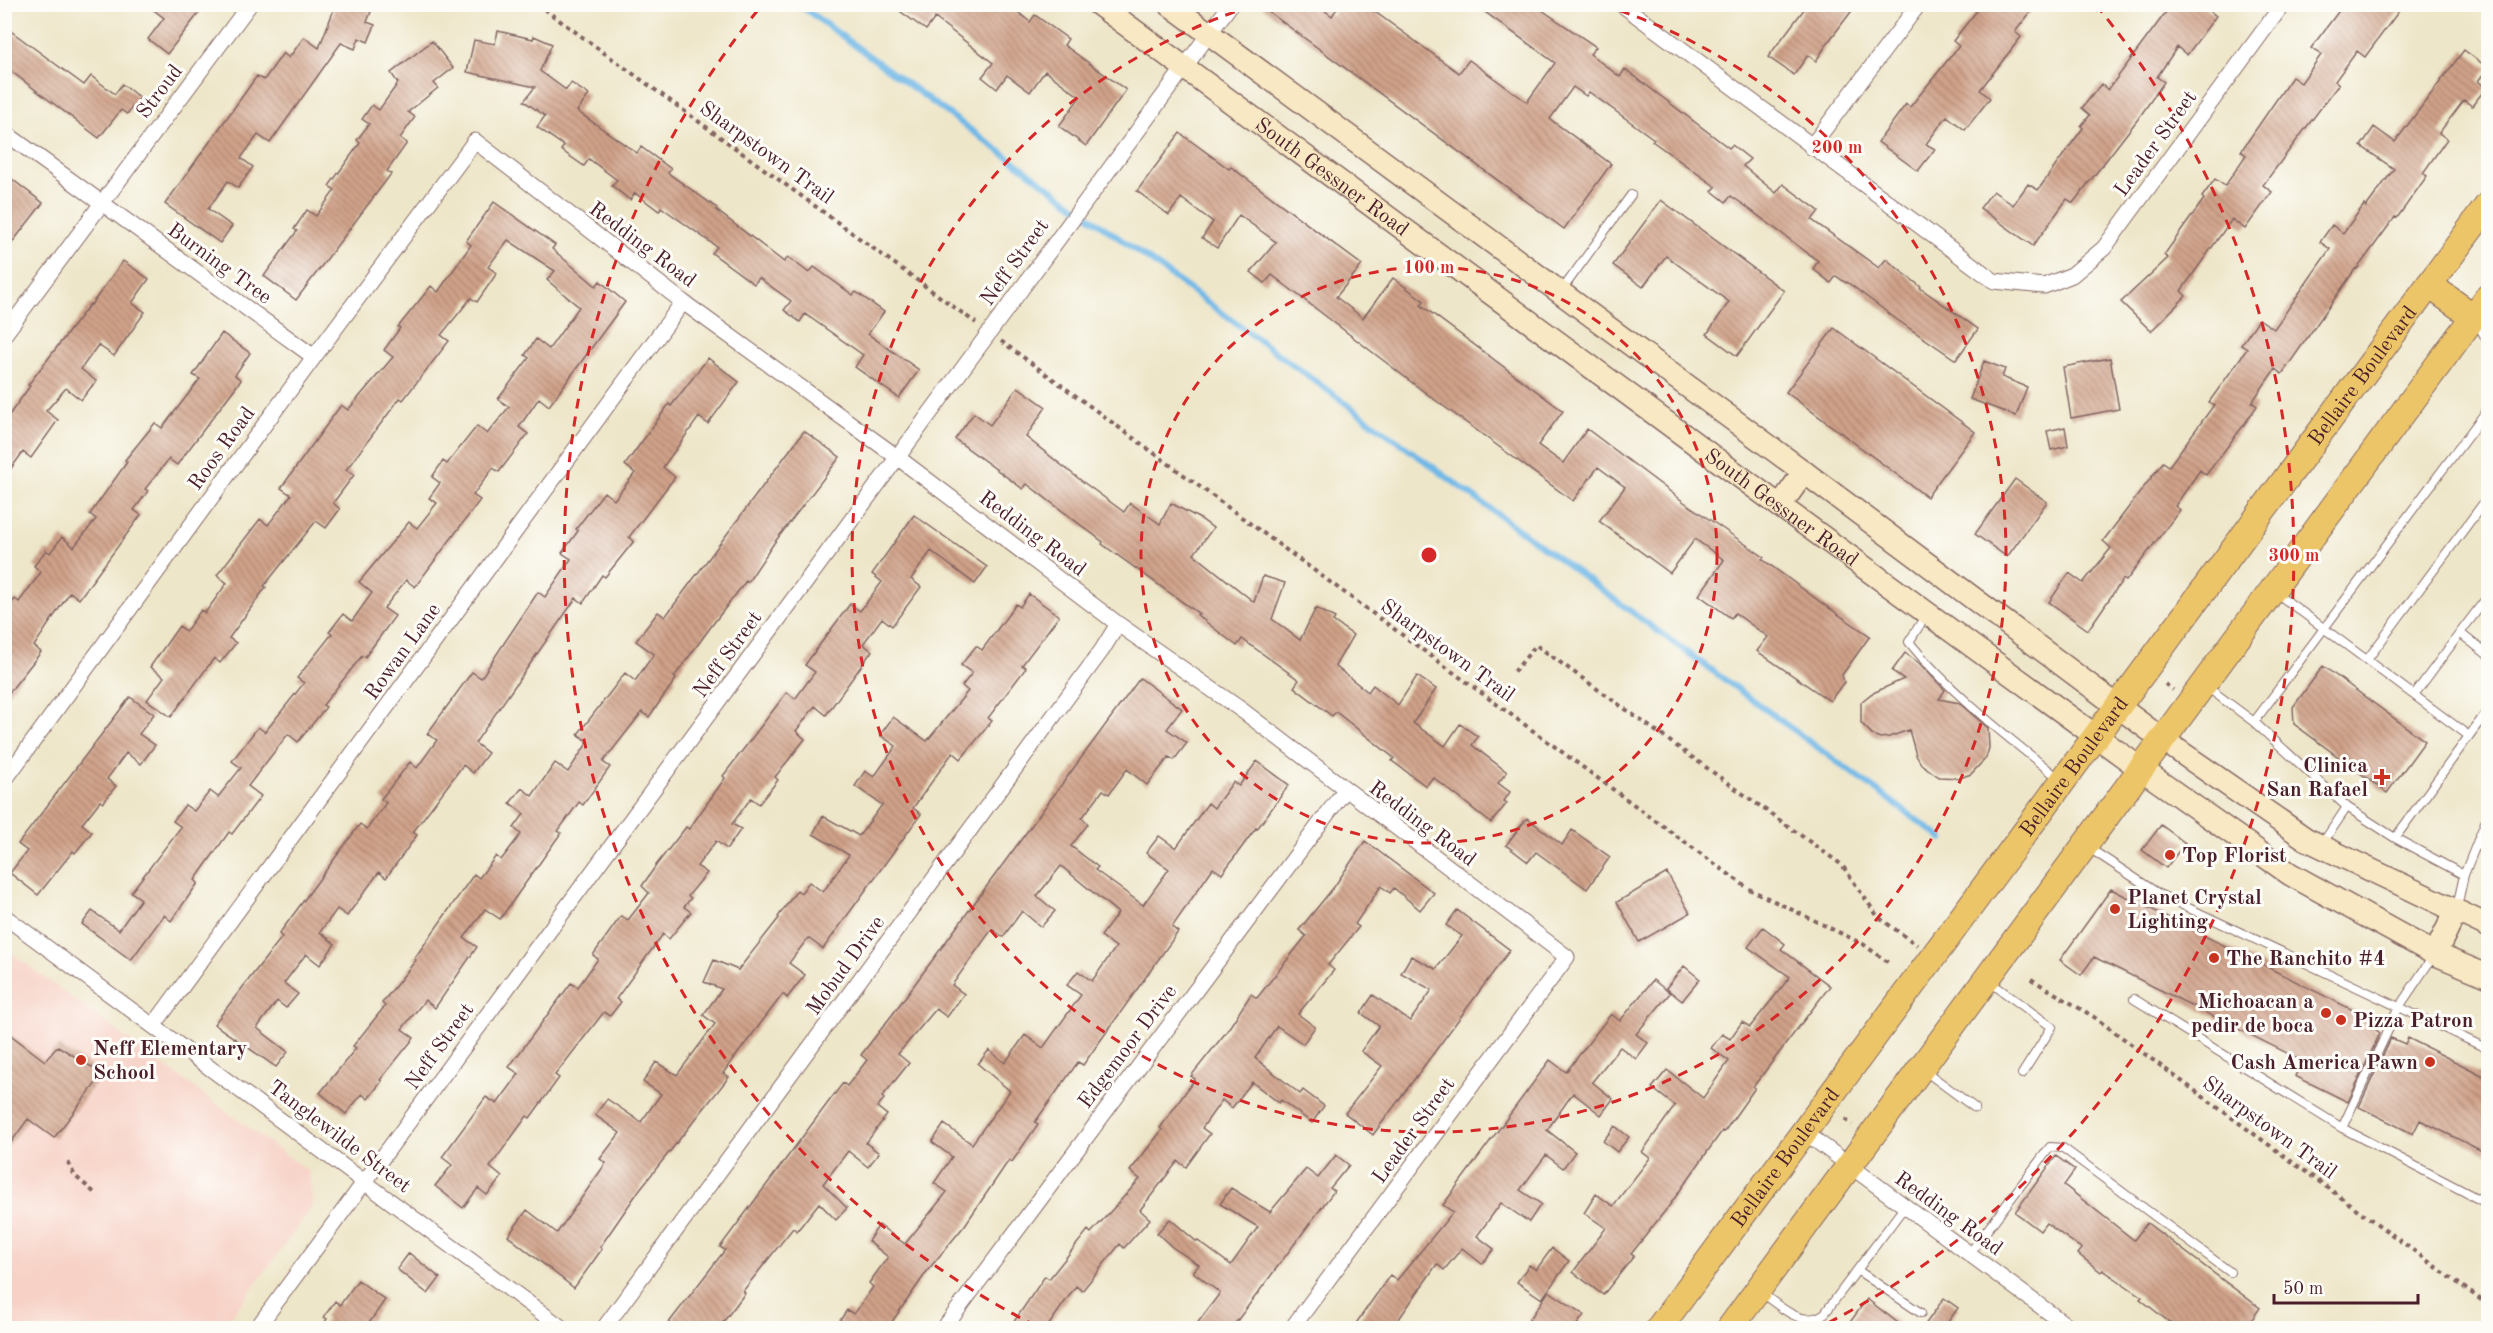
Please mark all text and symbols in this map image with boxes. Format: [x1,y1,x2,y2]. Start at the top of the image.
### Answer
street label: Stroud [133,61,187,123]
street label: Leader Street [2111,87,2201,201]
street label: Sharpstown Trail [695,98,837,209]
street label: South Gessner Road [1251,114,1412,241]
text: 200 m [1812,139,1862,157]
street label: Redding Road [585,198,699,292]
street label: Neff Street [977,216,1053,310]
street label: Burning Tree [163,220,275,309]
text: 100 m [1404,259,1454,277]
street label: Bellaire Boulevard [2305,303,2422,450]
street label: Roos Road [185,403,259,495]
street label: South Gessner Road [1700,445,1862,571]
street label: Redding Road [975,487,1089,581]
centre of rings [1419,545,1439,565]
text: 300 m [2269,547,2319,565]
street label: Sharpstown Trail [1376,596,1518,707]
street label: Rowan Lane [361,600,445,704]
street label: Neff Street [690,608,766,702]
street label: Bellaire Boulevard [2017,694,2133,841]
place label: Clinica San Rafael [2266,756,2368,801]
marker: Clinica San Rafael [2373,768,2391,786]
street label: Redding Road [1365,777,1479,871]
place label: Top Florist [2182,846,2287,867]
marker: Top Florist [2163,848,2177,862]
place label: Planet Crystal Lighting [2127,888,2262,933]
marker: Planet Crystal Lighting [2108,902,2122,916]
street label: Mobud Drive [803,912,889,1019]
place label: The Ranchito #4 [2226,949,2385,970]
marker: The Ranchito #4 [2207,951,2221,965]
street label: Edgemoor Drive [1075,981,1181,1113]
place label: Michoacan a pedir de boca [2191,992,2314,1037]
street label: Neff Street [402,1000,478,1094]
marker: Michoacan a pedir de boca [2319,1006,2333,1020]
place label: Pizza Patron [2353,1011,2473,1032]
marker: Pizza Patron [2334,1013,2348,1027]
place label: Neff Elementary School [93,1039,247,1084]
marker: Neff Elementary School [74,1053,88,1067]
place label: Cash America Pawn [2231,1053,2418,1074]
marker: Cash America Pawn [2423,1055,2437,1069]
street label: Sharpstown Trail [2198,1073,2340,1184]
street label: Leader Street [1369,1074,1459,1188]
street label: Tanglewilde Street [264,1077,414,1197]
street label: Bellaire Boulevard [1728,1085,1844,1232]
street label: Redding Road [1890,1168,2006,1260]
scale bar [2274,1267,2418,1305]
text: 50 m [2283,1280,2323,1298]

